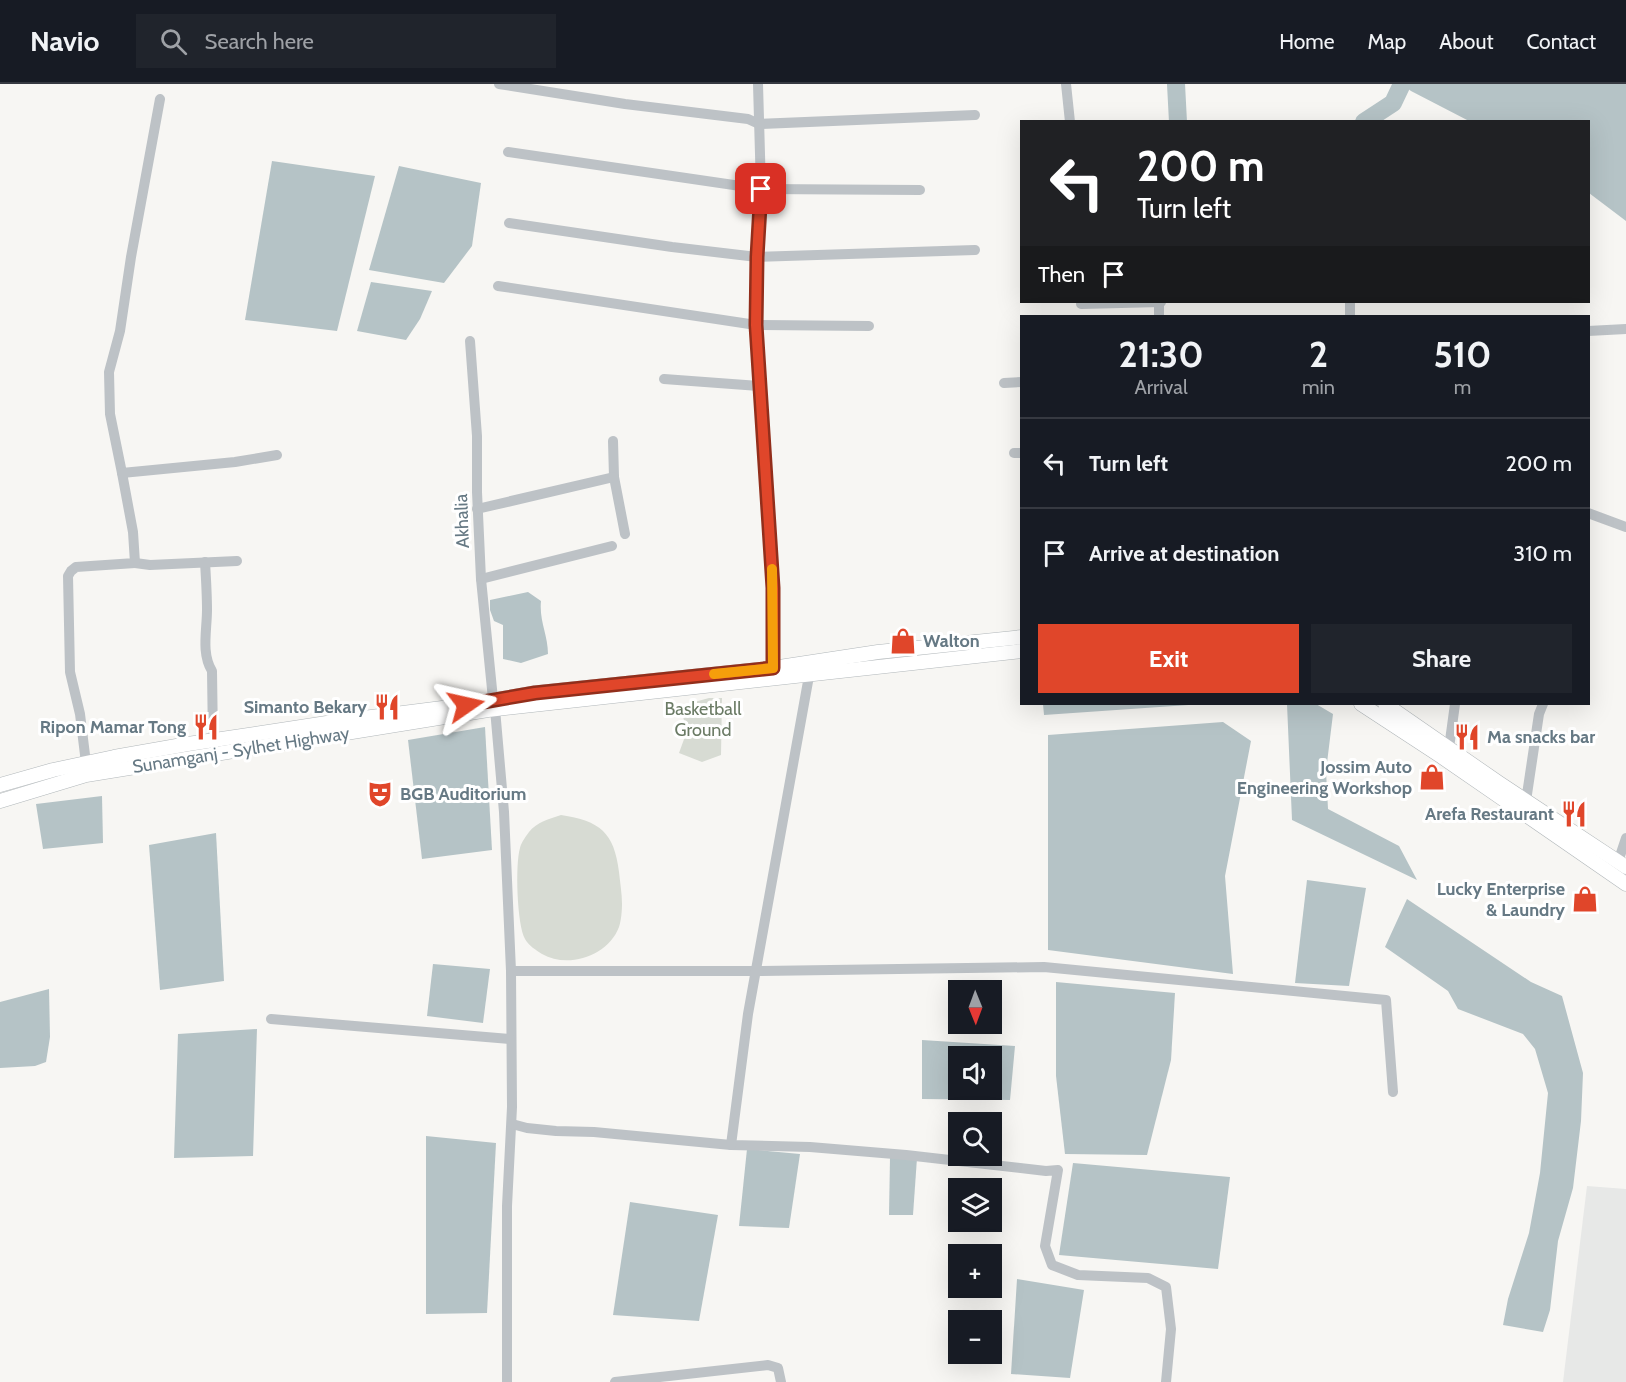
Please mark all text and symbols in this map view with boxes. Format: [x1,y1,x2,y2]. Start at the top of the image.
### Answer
search box [136,14,556,68]
text: Navio [30,24,100,58]
icon: search [157,25,190,58]
text: Search here [205,28,314,55]
text: Home [1279,29,1335,54]
text: Map [1368,29,1406,54]
text: About [1439,29,1493,54]
text: Contact [1526,29,1596,54]
text: 200 m [1137,140,1264,192]
icon: left [1038,144,1116,222]
pin [735,163,786,214]
icon: arrive [744,172,777,205]
text: Turn left [1137,192,1231,225]
icon: arrive [1097,258,1130,291]
text: Then [1038,261,1085,288]
text: 21:30 [1118,332,1204,376]
text: 2 [1309,332,1328,376]
text: 510 [1433,332,1492,376]
text: Arrival [1134,375,1188,399]
text: min [1302,375,1335,399]
text: m [1454,375,1471,399]
icon: left [1038,447,1071,480]
text: Turn left [1089,450,1168,477]
text: 200 m [1506,450,1572,477]
street label: Akhalia [450,493,474,549]
icon: arrive [1038,537,1071,570]
text: Arrive at destination [1089,540,1279,567]
text: 310 m [1513,540,1572,567]
button: Exit [1038,624,1299,693]
button: Share [1311,624,1572,693]
shop icon: Walton [888,626,918,656]
place label: Walton [923,630,980,652]
position arrow [434,673,498,737]
restaurant icon: Simanto Bekary [372,692,402,722]
place label: Simanto Bekary [244,696,367,718]
park label: Basketball Ground [665,698,742,741]
restaurant icon: Ripon Mamar Tong [191,712,221,742]
place label: Ripon Mamar Tong [40,716,186,738]
street label: Sunamganj - Sylhet Highway [131,722,351,778]
restaurant icon: Ma snacks bar [1452,722,1482,752]
place label: Ma snacks bar [1487,726,1595,748]
place label: Jossim Auto Engineering Workshop [1237,756,1412,799]
shop icon: Jossim Auto Engineering Workshop [1417,762,1447,792]
theatre icon: BGB Auditorium [365,779,395,809]
place label: BGB Auditorium [400,783,526,805]
restaurant icon: Arefa Restaurant [1559,799,1589,829]
place label: Arefa Restaurant [1425,803,1554,825]
place label: Lucky Enterprise & Laundry [1437,878,1565,921]
shop icon: Lucky Enterprise & Laundry [1570,884,1600,914]
north arrow [948,980,1002,1034]
map controls [948,980,1002,1364]
button: sound [948,1046,1002,1100]
button: search [948,1112,1002,1166]
button: layers [948,1178,1002,1232]
button: + [948,1244,1002,1298]
button: − [948,1310,1002,1364]

